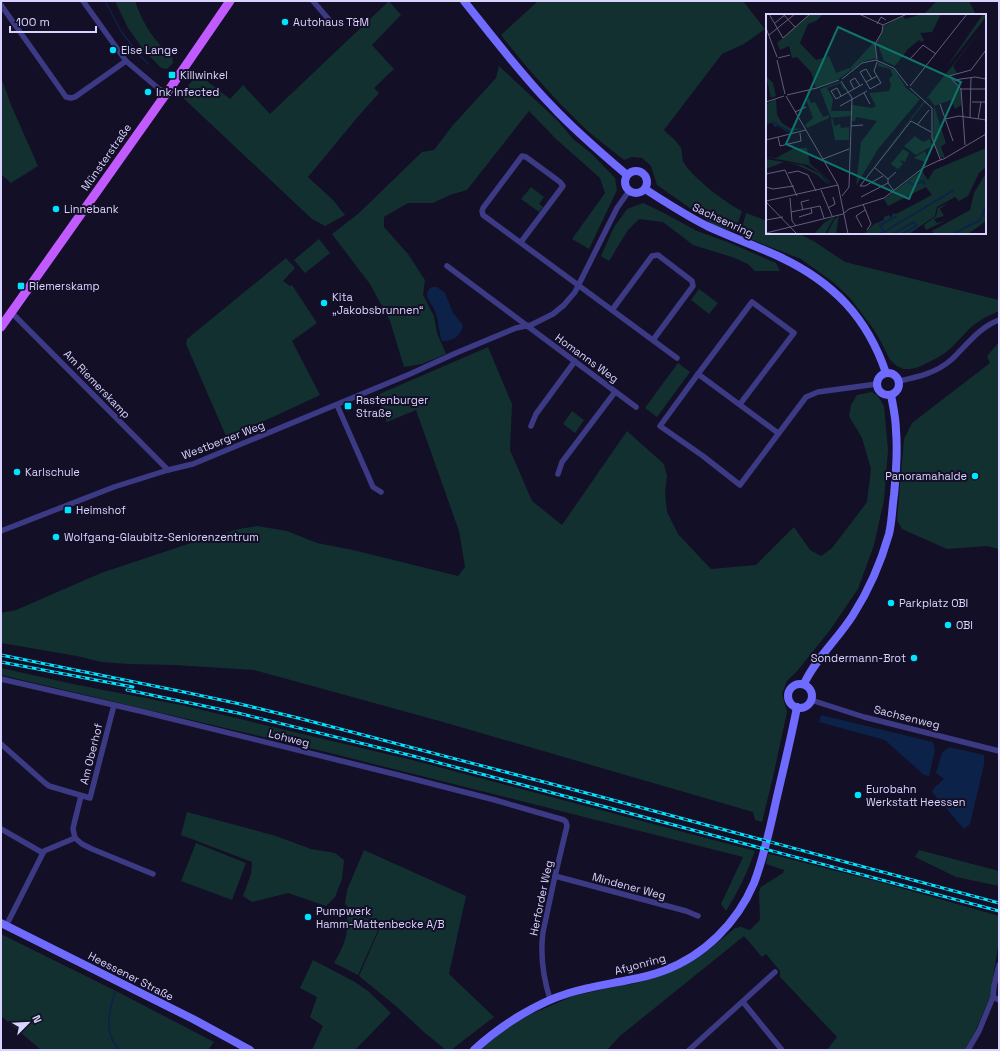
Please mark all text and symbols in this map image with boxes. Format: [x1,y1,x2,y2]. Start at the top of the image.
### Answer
scale bar [10,8,96,34]
text: 100 m [16,14,50,30]
inset map [766,14,986,234]
place label: Autohaus T&M [293,15,369,29]
marker: Autohaus T&M [280,17,290,27]
place label: Else Lange [121,43,178,57]
marker: Else Lange [108,45,118,55]
place label: Killwinkel [180,68,228,82]
marker: Killwinkel [167,70,177,80]
place label: Ink Infected [156,85,219,99]
marker: Ink Infected [143,87,153,97]
street label: Münsterstraße [78,121,134,193]
street label: Sachsenring [690,200,756,240]
place label: Linnebank [64,202,119,216]
marker: Linnebank [51,204,61,214]
place label: Riemerskamp [29,279,100,293]
marker: Riemerskamp [16,281,26,291]
place label: Kita „Jakobsbrunnen“ [332,290,424,317]
marker: Kita „Jakobsbrunnen“ [319,298,329,308]
street label: Homanns Weg [553,330,621,386]
street label: Am Riemerskamp [61,347,133,421]
place label: Rastenburger Straße [356,393,429,420]
marker: Rastenburger Straße [343,401,353,411]
street label: Westberger Weg [180,418,266,462]
place label: Karlschule [25,465,80,479]
marker: Karlschule [12,467,22,477]
place label: Panoramahalde [885,469,967,483]
marker: Panoramahalde [970,471,980,481]
place label: Heimshof [76,503,126,517]
marker: Heimshof [63,505,73,515]
place label: Wolfgang-Glaubitz-Seniorenzentrum [64,530,259,544]
marker: Wolfgang-Glaubitz-Seniorenzentrum [51,532,61,542]
place label: Parkplatz OBI [899,596,968,610]
marker: Parkplatz OBI [886,598,896,608]
place label: OBI [956,618,973,632]
marker: OBI [943,620,953,630]
place label: Sondermann-Brot [811,651,906,665]
marker: Sondermann-Brot [909,653,919,663]
street label: Sachsenweg [873,702,941,732]
street label: Am Oberhof [77,722,105,786]
street label: Lohweg [267,726,311,750]
place label: Eurobahn Werkstatt Heessen [866,782,965,809]
marker: Eurobahn Werkstatt Heessen [853,790,863,800]
street label: Herforder Weg [526,859,556,937]
street label: Mindener Weg [591,869,667,903]
place label: Pumpwerk Hamm-Mattenbecke A/B [316,904,444,931]
marker: Pumpwerk Hamm-Mattenbecke A/B [303,912,313,922]
street label: Heessener Straße [86,948,176,1004]
street label: Afyonring [613,950,667,978]
north arrow [8,1003,48,1043]
text: N [29,1013,45,1025]

